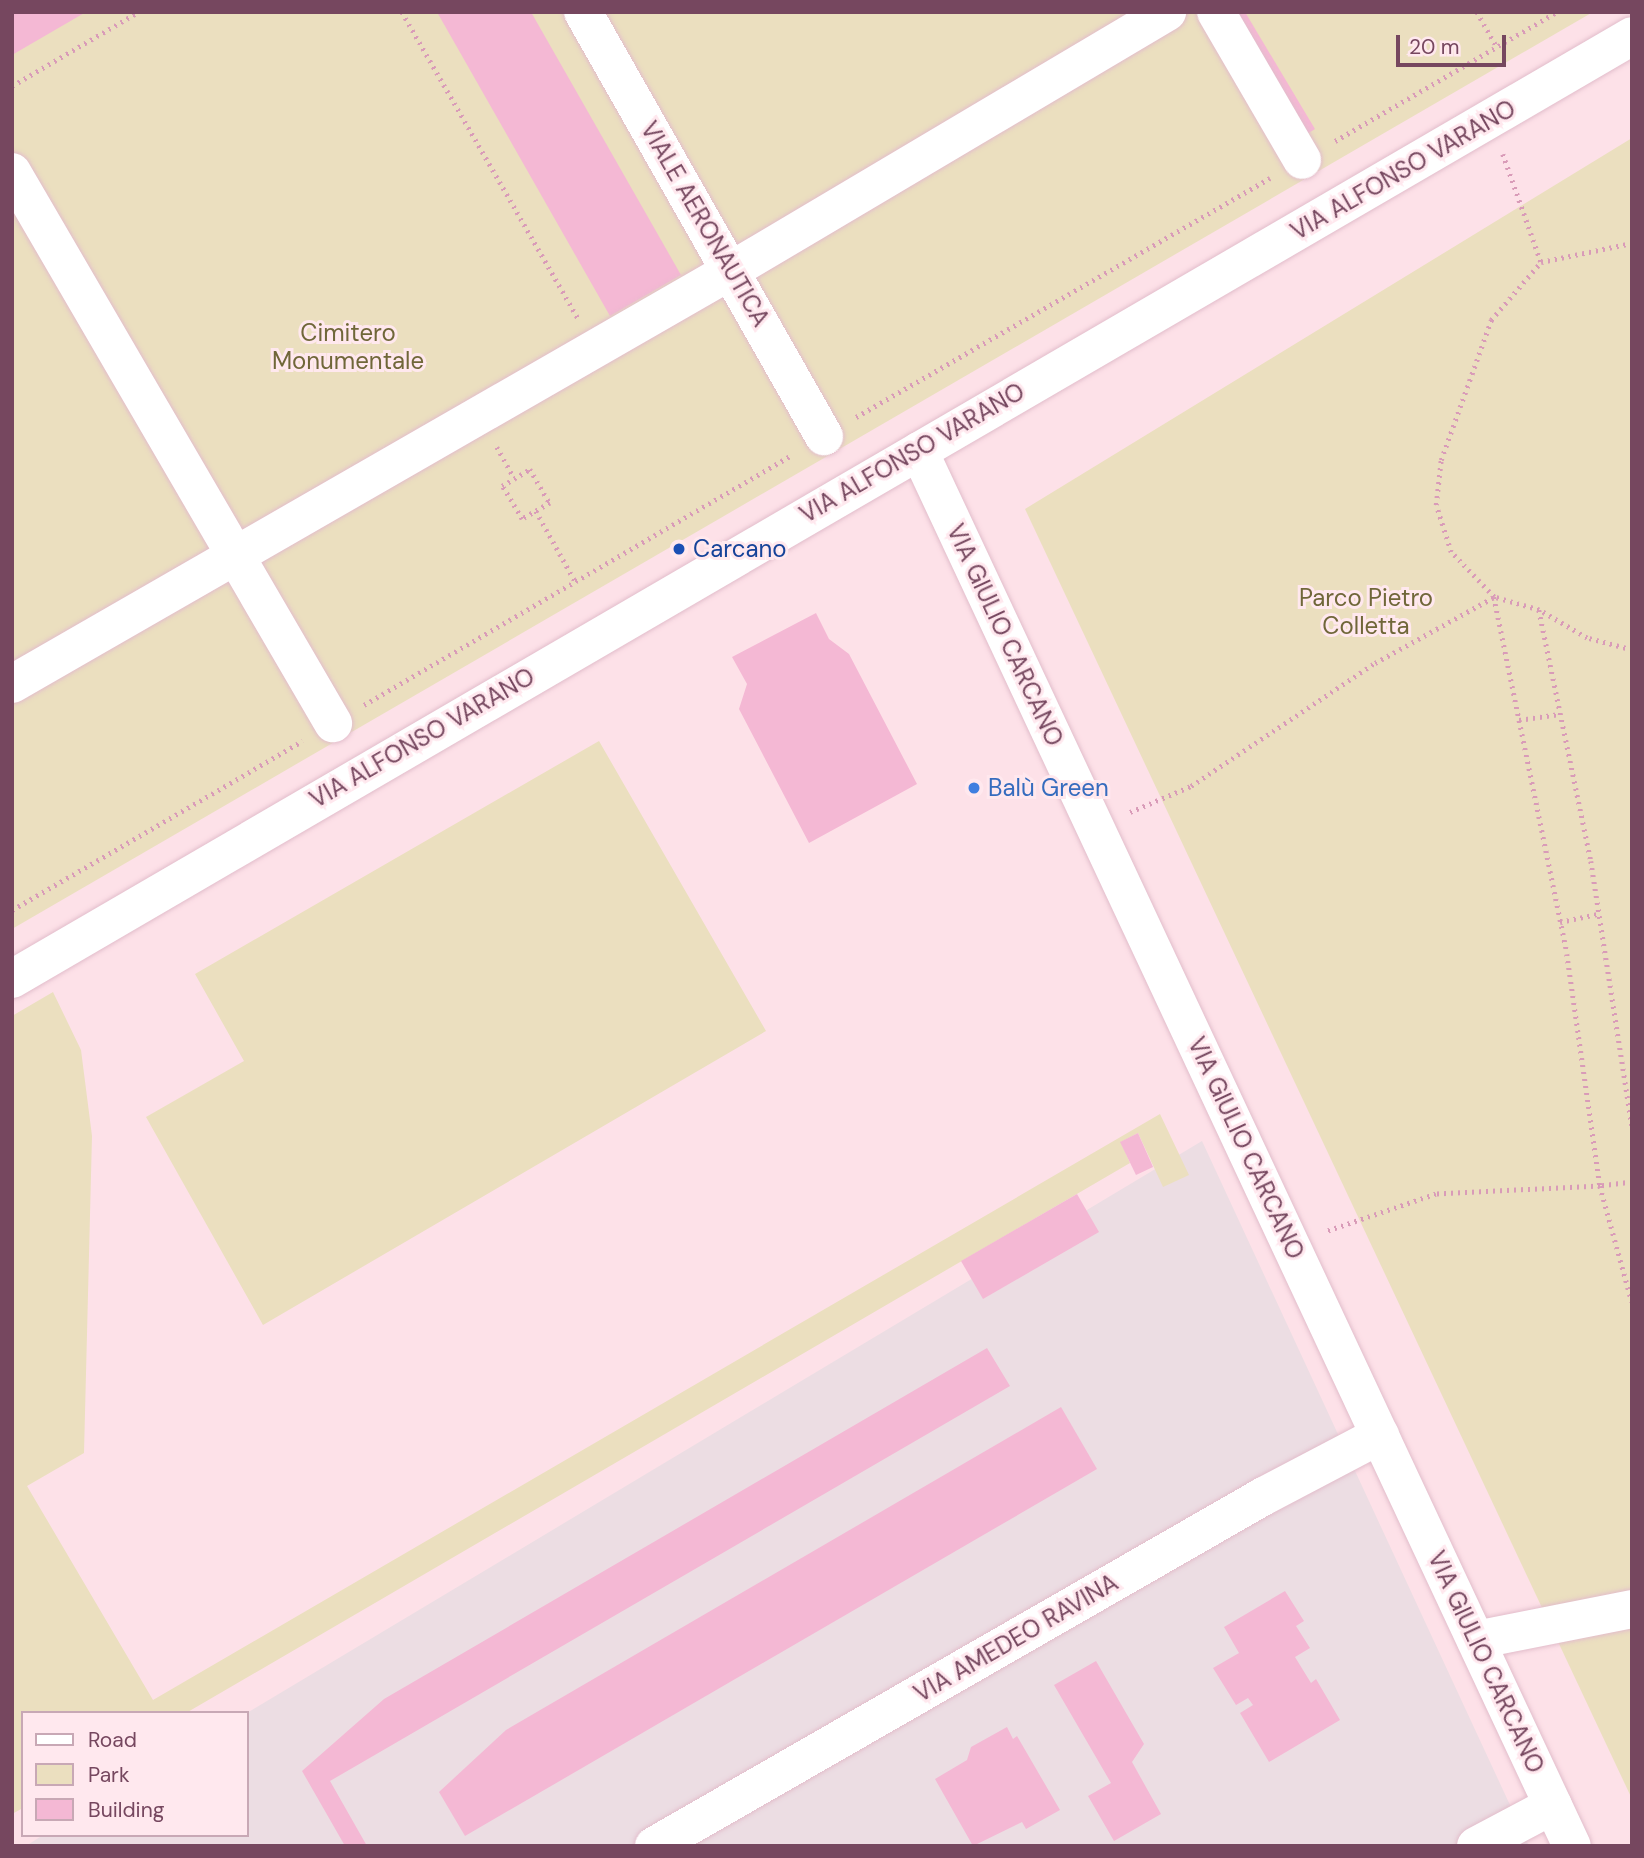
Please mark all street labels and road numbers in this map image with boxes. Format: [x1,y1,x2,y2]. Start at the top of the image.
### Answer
street label: VIA ALFONSO VARANO [1286,94,1520,246]
street label: VIALE AERONAUTICA [635,116,775,332]
street label: VIA ALFONSO VARANO [795,377,1029,529]
street label: VIA GIULIO CARCANO [941,519,1069,751]
street label: VIA ALFONSO VARANO [305,662,539,814]
street label: VIA GIULIO CARCANO [1182,1032,1310,1264]
street label: VIA GIULIO CARCANO [1422,1546,1550,1778]
street label: VIA AMEDEO RAVINA [909,1568,1123,1708]

